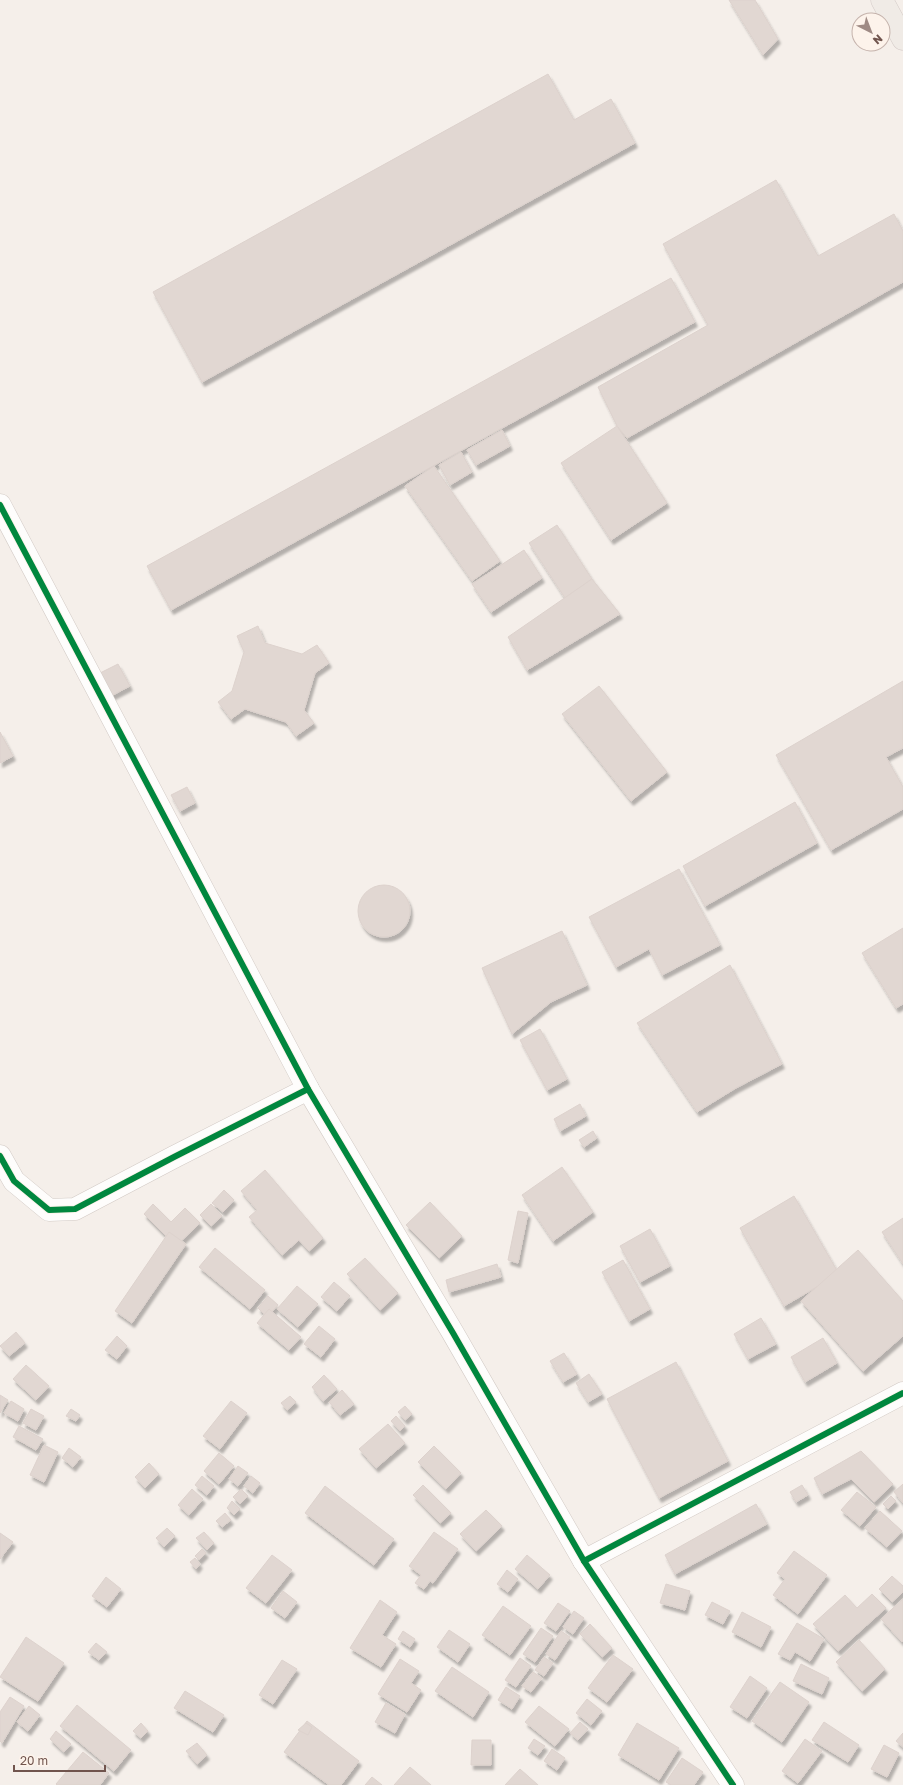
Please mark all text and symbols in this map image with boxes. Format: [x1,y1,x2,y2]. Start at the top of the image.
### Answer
north arrow [851,12,891,52]
text: N [871,32,885,47]
scale bar [14,1747,105,1773]
text: 20 m [20,1753,48,1768]

